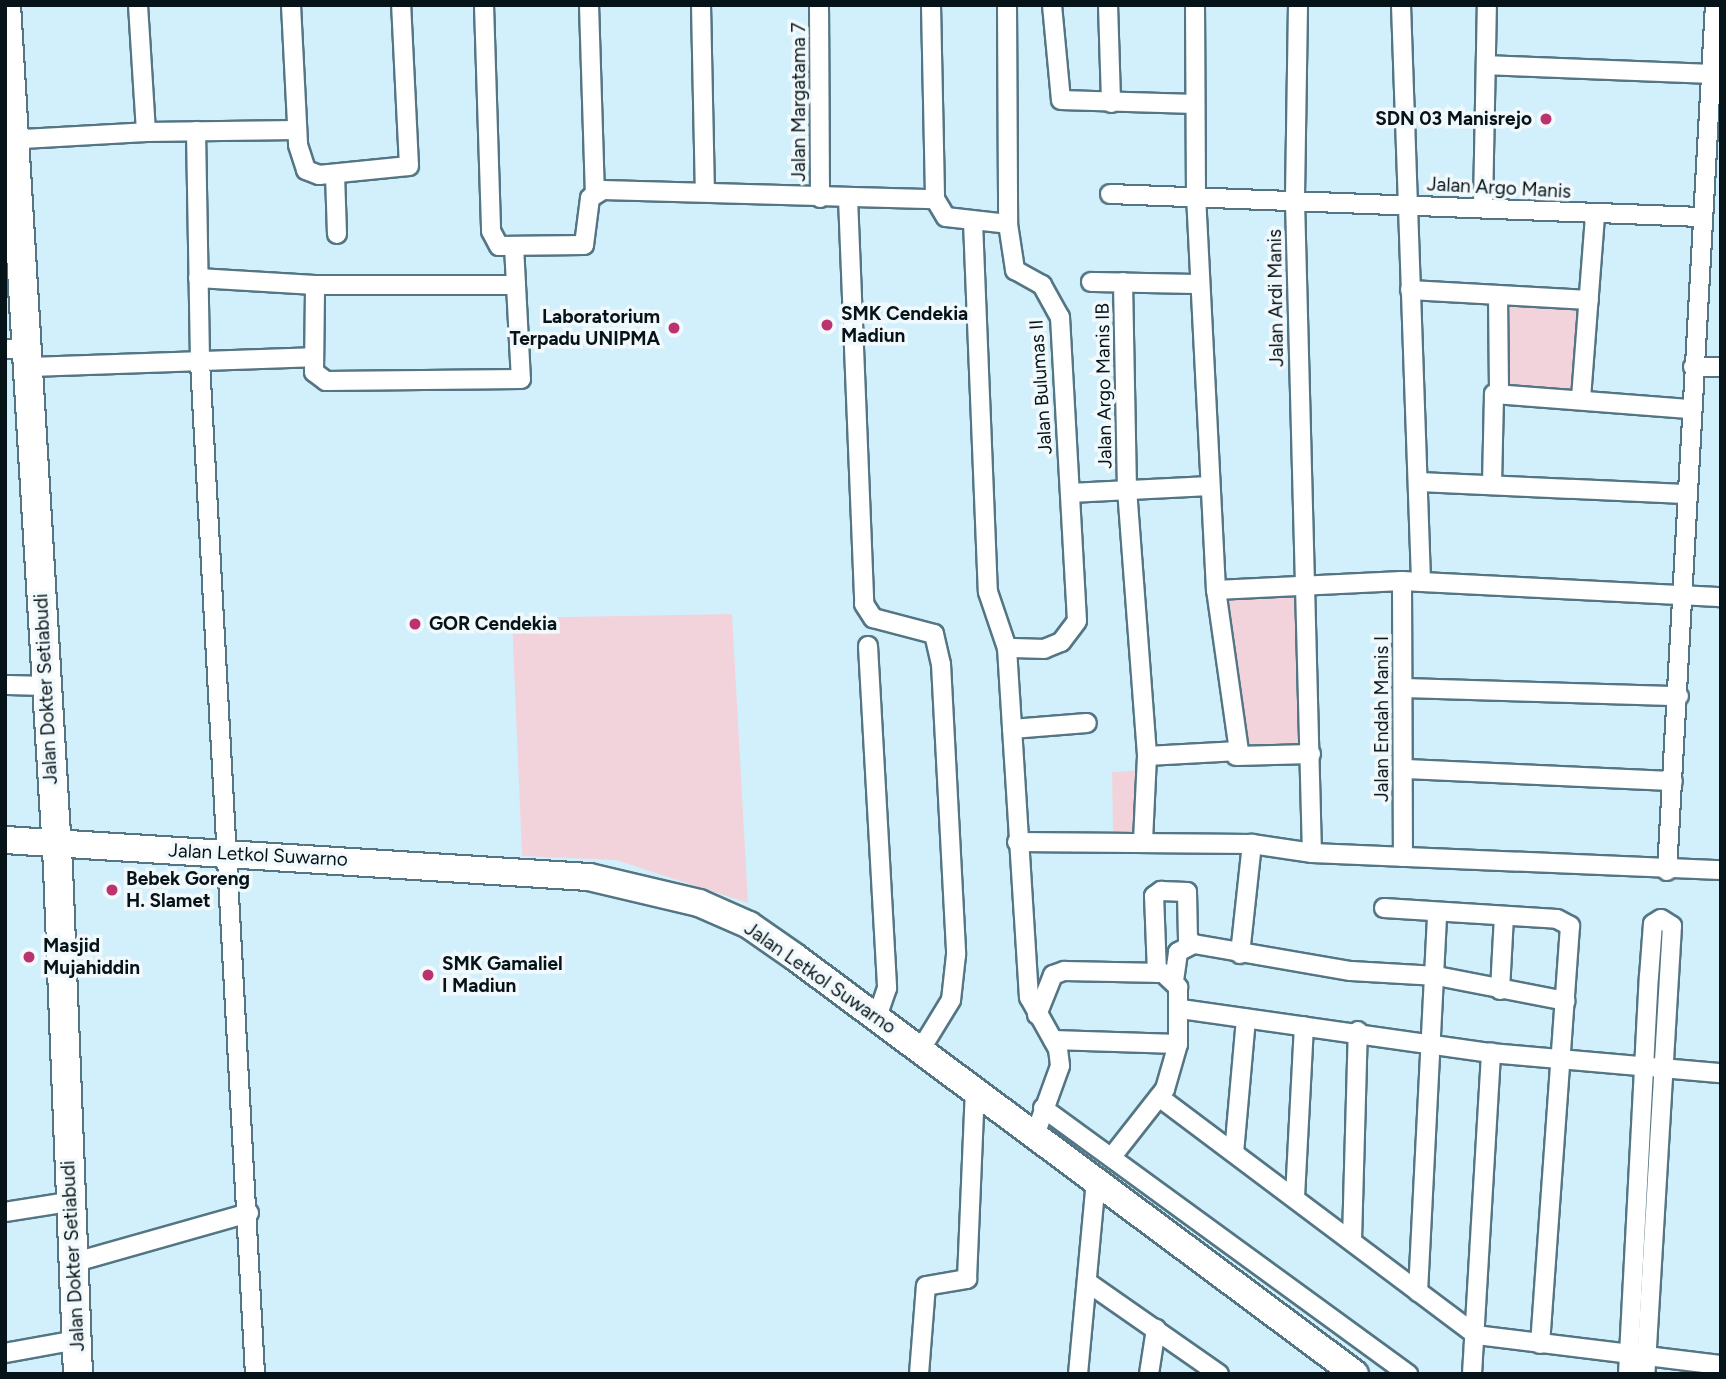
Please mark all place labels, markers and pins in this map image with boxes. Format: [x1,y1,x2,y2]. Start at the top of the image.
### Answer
place label: SDN 03 Manisrejo [1375,108,1532,130]
marker: SDN 03 Manisrejo [1538,111,1554,127]
place label: SMK Cendekia Madiun [841,303,968,347]
place label: Laboratorium Terpadu UNIPMA [509,306,660,350]
marker: SMK Cendekia Madiun [819,317,835,333]
marker: Laboratorium Terpadu UNIPMA [666,320,682,336]
place label: GOR Cendekia [429,613,557,635]
marker: GOR Cendekia [407,616,423,632]
place label: Bebek Goreng H. Slamet [126,868,250,912]
marker: Bebek Goreng H. Slamet [104,882,120,898]
place label: Masjid Mujahiddin [43,935,140,979]
marker: Masjid Mujahiddin [21,949,37,965]
place label: SMK Gamaliel I Madiun [442,953,563,997]
marker: SMK Gamaliel I Madiun [420,967,436,983]

